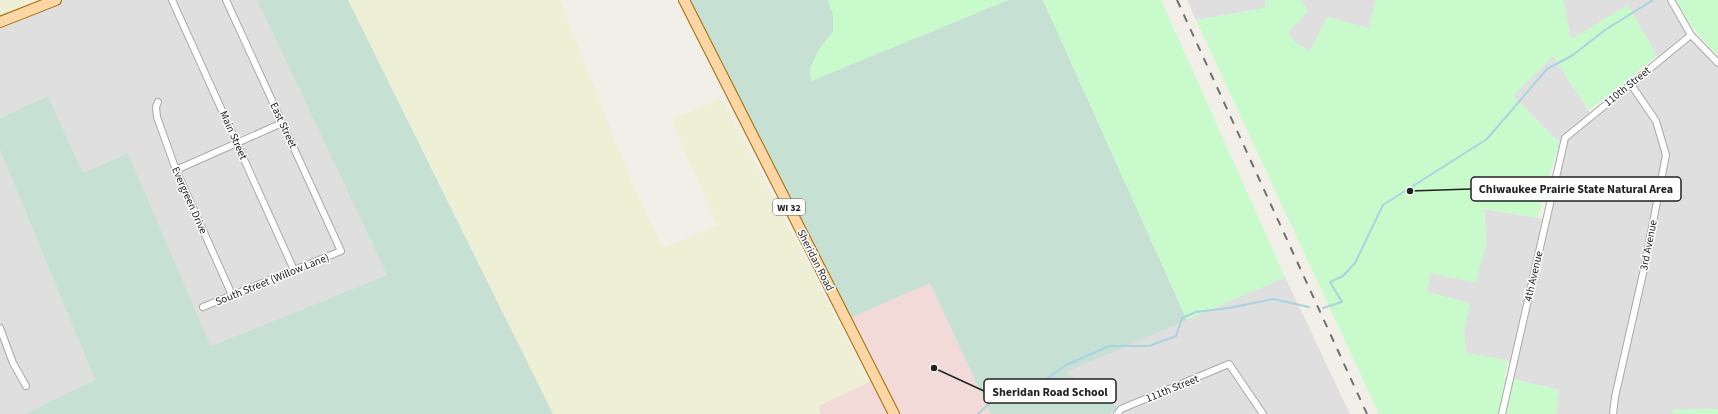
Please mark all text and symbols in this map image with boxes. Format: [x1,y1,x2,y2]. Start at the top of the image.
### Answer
street label: 110th Street [1601,63,1654,110]
street label: East Street [266,100,301,151]
street label: Main Street [216,108,251,162]
street label: Evergreen Drive [168,164,211,237]
callout: Chiwaukee Prairie State Natural Area [1471,177,1681,201]
text: Chiwaukee Prairie State Natural Area [1479,181,1673,198]
road number: WI 32 [773,199,805,215]
street label: 3rd Avenue [1636,218,1661,272]
street label: Sheridan Road [794,227,838,294]
street label: 4th Avenue [1520,249,1547,303]
street label: South Street (Willow Lane) [213,250,331,309]
street label: 111th Street [1143,371,1201,406]
callout: Sheridan Road School [984,379,1116,403]
text: Sheridan Road School [992,384,1108,401]

